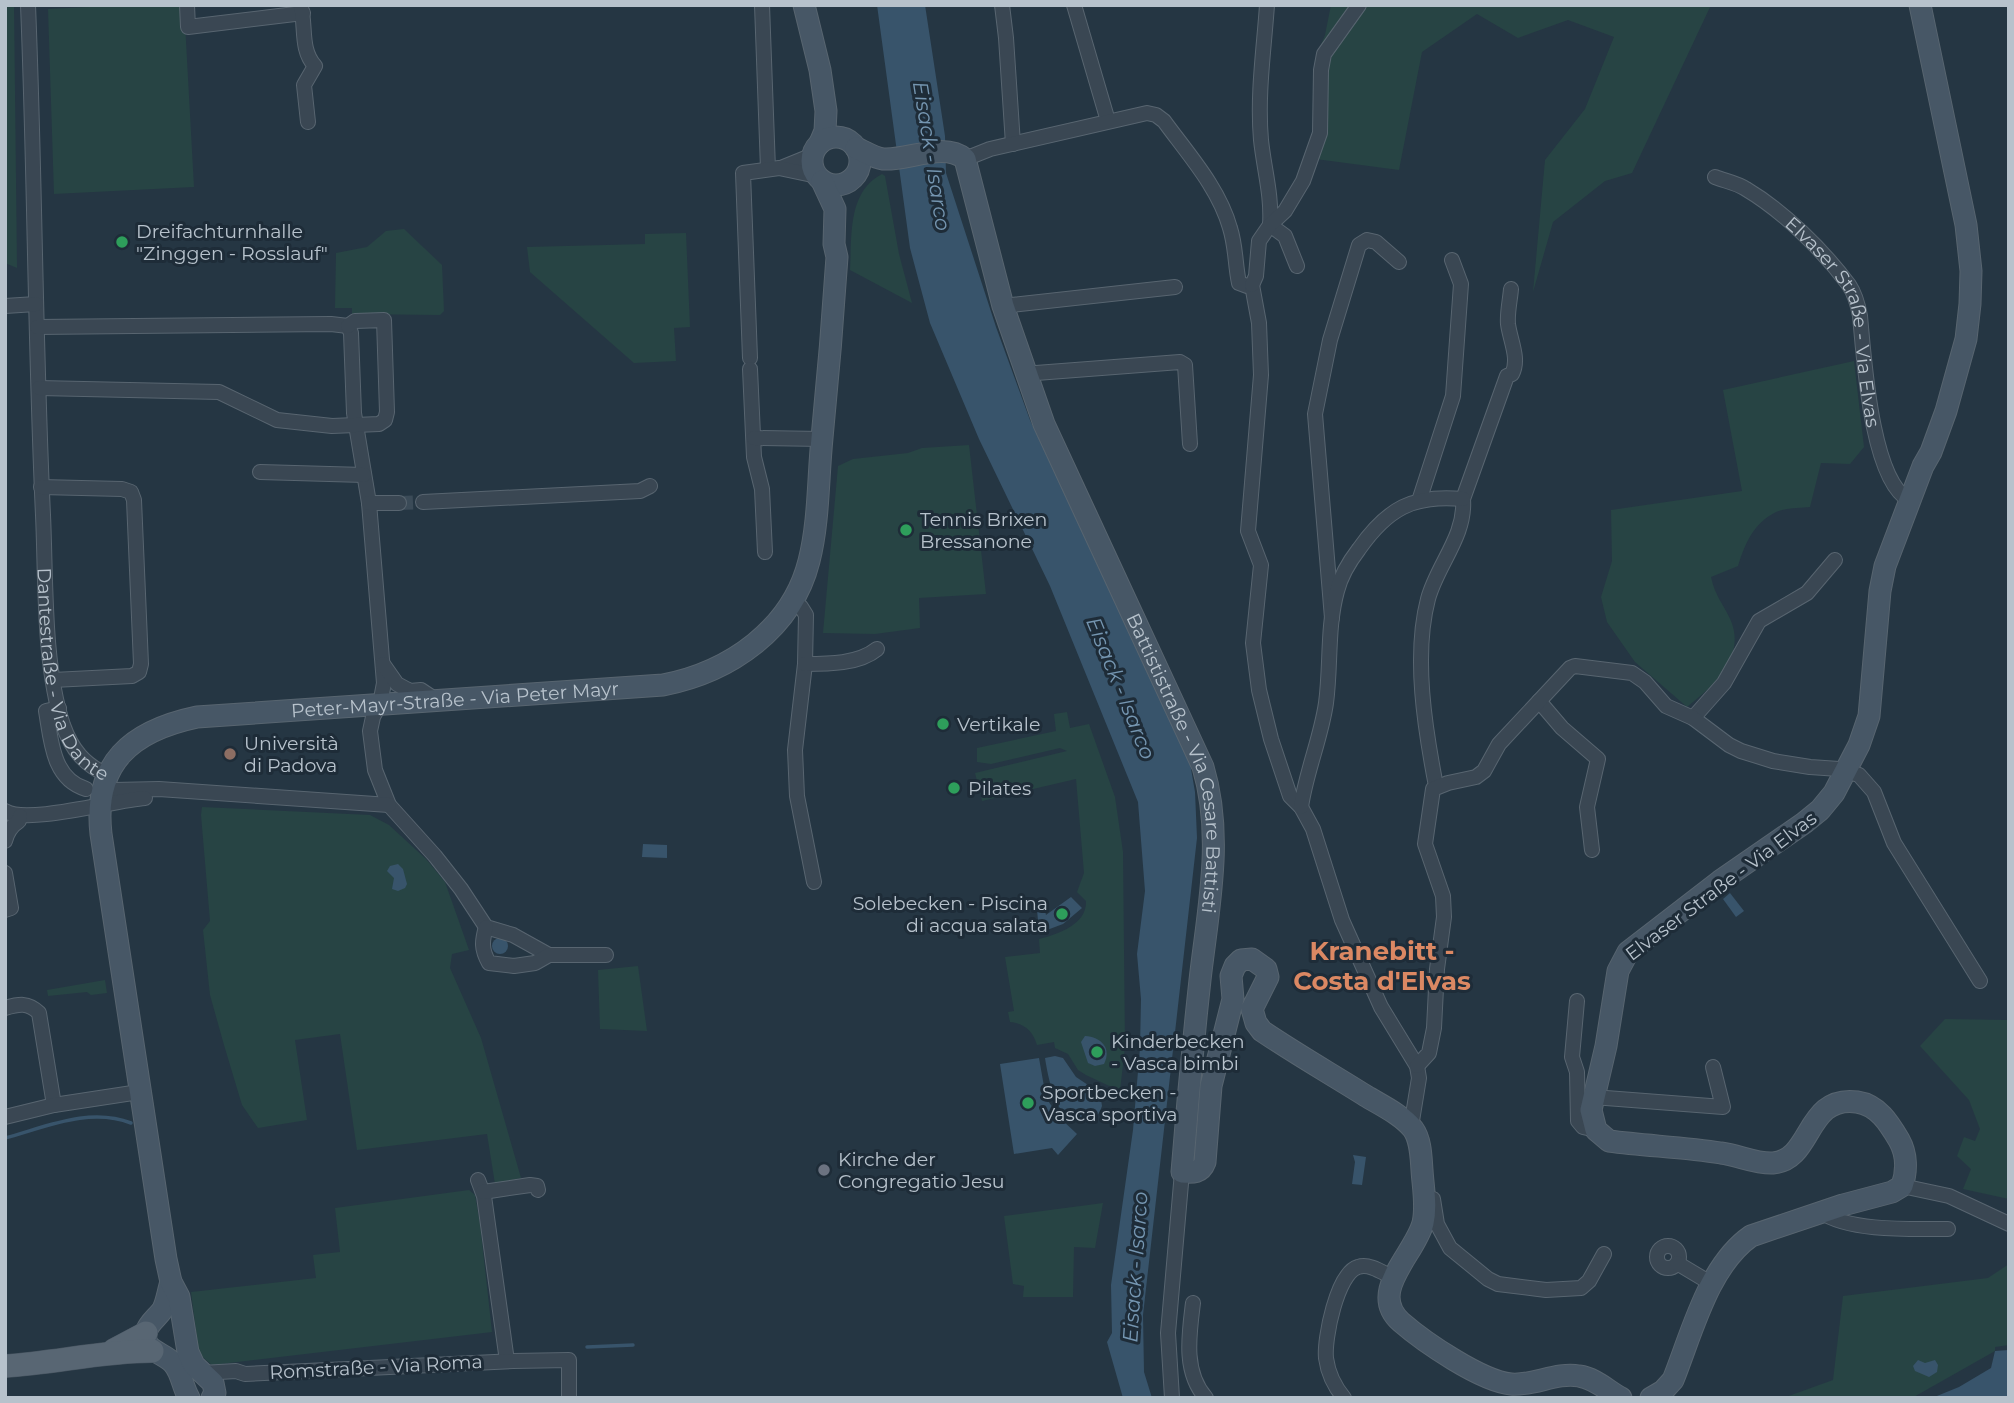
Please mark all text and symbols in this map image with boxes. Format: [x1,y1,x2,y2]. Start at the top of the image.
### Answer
water label: Eisack - Isarco [908,79,956,233]
street label: Elvaser Straße - Via Elvas [1781,212,1885,429]
place label: Dreifachturnhalle "Zinggen - Rosslauf" [136,220,328,265]
marker: Dreifachturnhalle "Zinggen - Rosslauf" [114,234,130,250]
place label: Tennis Brixen Bressanone [920,508,1047,553]
marker: Tennis Brixen Bressanone [898,522,914,538]
street label: Dantestraße - Via Dante [33,567,113,785]
street label: Battististraße - Via Cesare Battisti [1122,610,1225,915]
water label: Eisack - Isarco [1081,613,1161,763]
street label: Peter-Mayr-Straße - Via Peter Mayr [290,677,620,722]
place label: Vertikale [957,713,1040,736]
marker: Vertikale [935,716,951,732]
place label: Università di Padova [244,732,339,777]
marker: Università di Padova [222,746,238,762]
place label: Pilates [968,777,1031,800]
marker: Pilates [946,780,962,796]
street label: Elvaser Straße - Via Elvas [1621,807,1821,965]
place label: Solebecken - Piscina di acqua salata [853,892,1048,937]
marker: Solebecken - Piscina di acqua salata [1054,906,1070,922]
district label: Kranebitt - Costa d'Elvas [1293,935,1471,997]
place label: Kinderbecken - Vasca bimbi [1111,1030,1244,1075]
marker: Kinderbecken - Vasca bimbi [1089,1044,1105,1060]
place label: Sportbecken - Vasca sportiva [1042,1081,1178,1126]
marker: Sportbecken - Vasca sportiva [1020,1095,1036,1111]
place label: Kirche der Congregatio Jesu [838,1148,1005,1193]
marker: Kirche der Congregatio Jesu [816,1162,832,1178]
water label: Eisack - Isarco [1117,1191,1153,1343]
street label: Romstraße - Via Roma [269,1350,483,1384]

